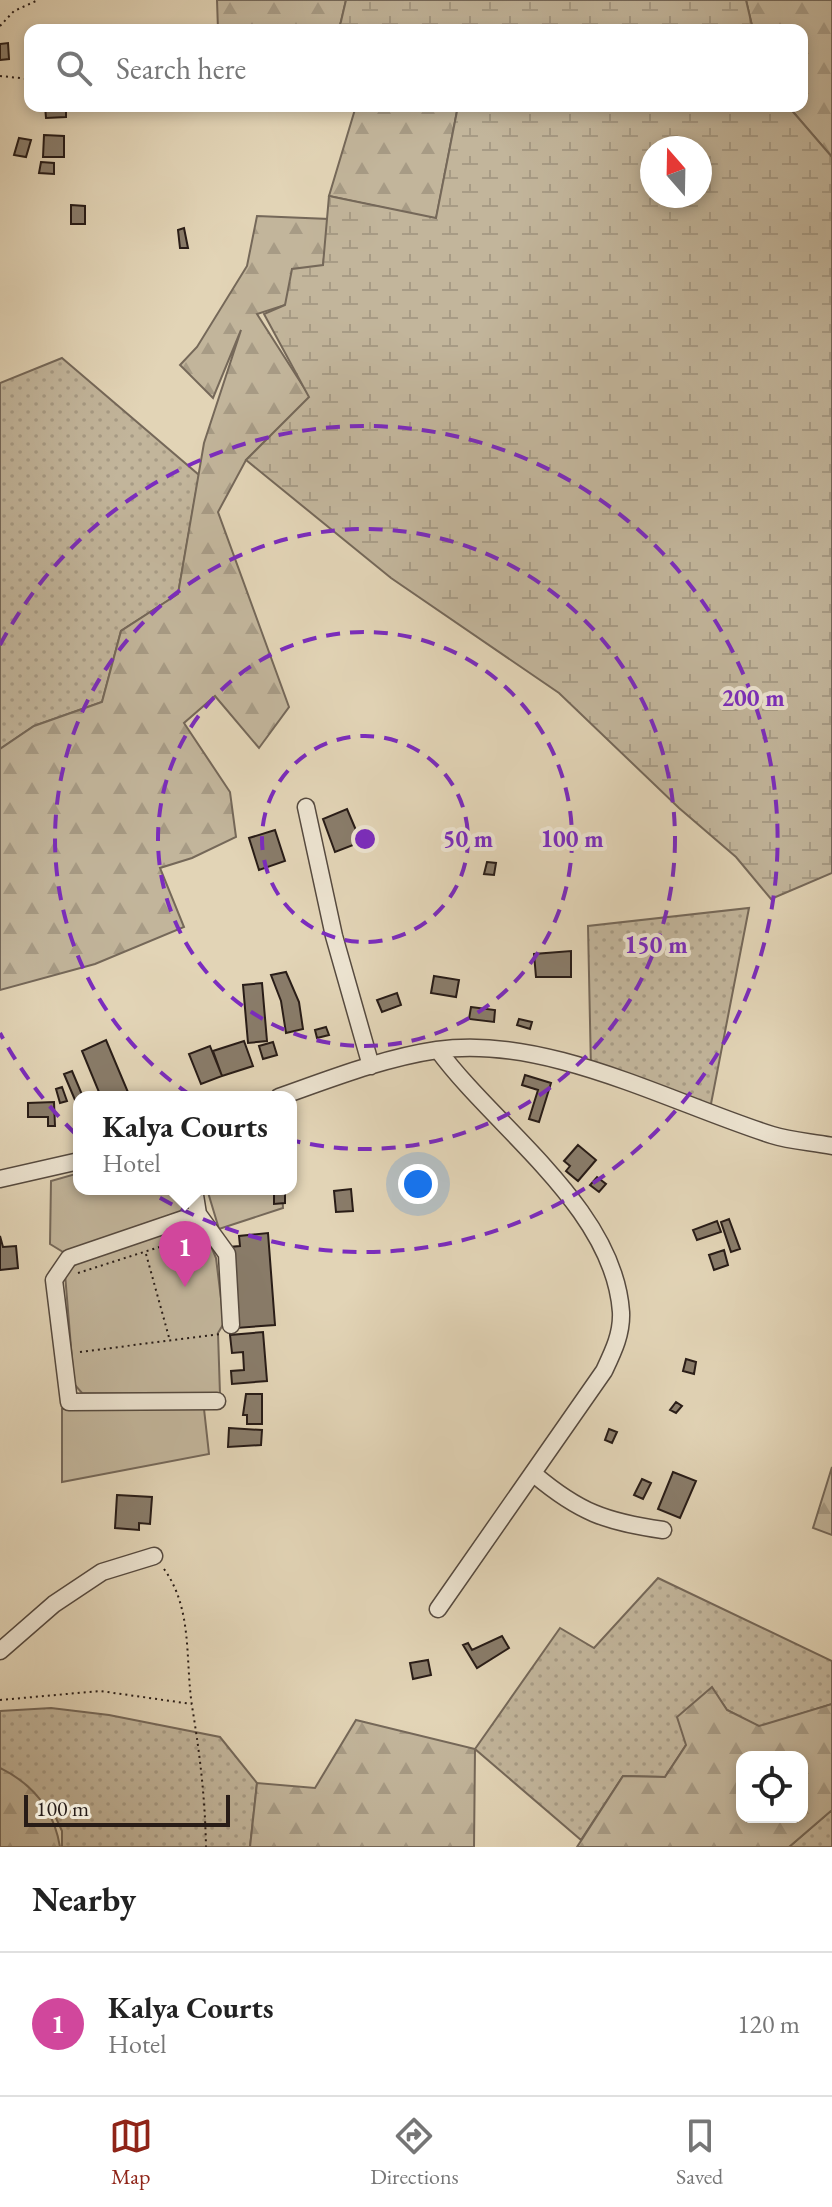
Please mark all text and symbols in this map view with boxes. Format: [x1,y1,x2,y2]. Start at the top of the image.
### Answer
search box [24,24,808,112]
icon: search [52,46,96,90]
text: Search here [116,49,246,88]
north arrow [640,136,712,208]
text: 200 m [721,682,785,713]
text: 50 m [443,823,493,854]
text: 100 m [540,823,604,854]
centre of rings [351,825,379,853]
text: 150 m [624,929,688,960]
popup [73,1091,297,1195]
text: Kalya Courts [102,1107,268,1146]
text: Hotel [102,1146,161,1180]
your location [398,1164,438,1204]
pin: 1 [159,1221,211,1287]
map controls [736,1751,808,1823]
button: locate [736,1751,808,1823]
scale bar [24,1791,230,1827]
text: 100 m [36,1794,89,1823]
text: Nearby [32,1877,136,1921]
text: Kalya Courts [108,1988,274,2027]
text: 1 [51,2007,65,2041]
text: 120 m [737,2007,800,2041]
text: Hotel [108,2027,166,2061]
tab: Map [109,2114,153,2191]
tab: Directions [370,2114,459,2191]
tab: Saved [676,2114,723,2191]

